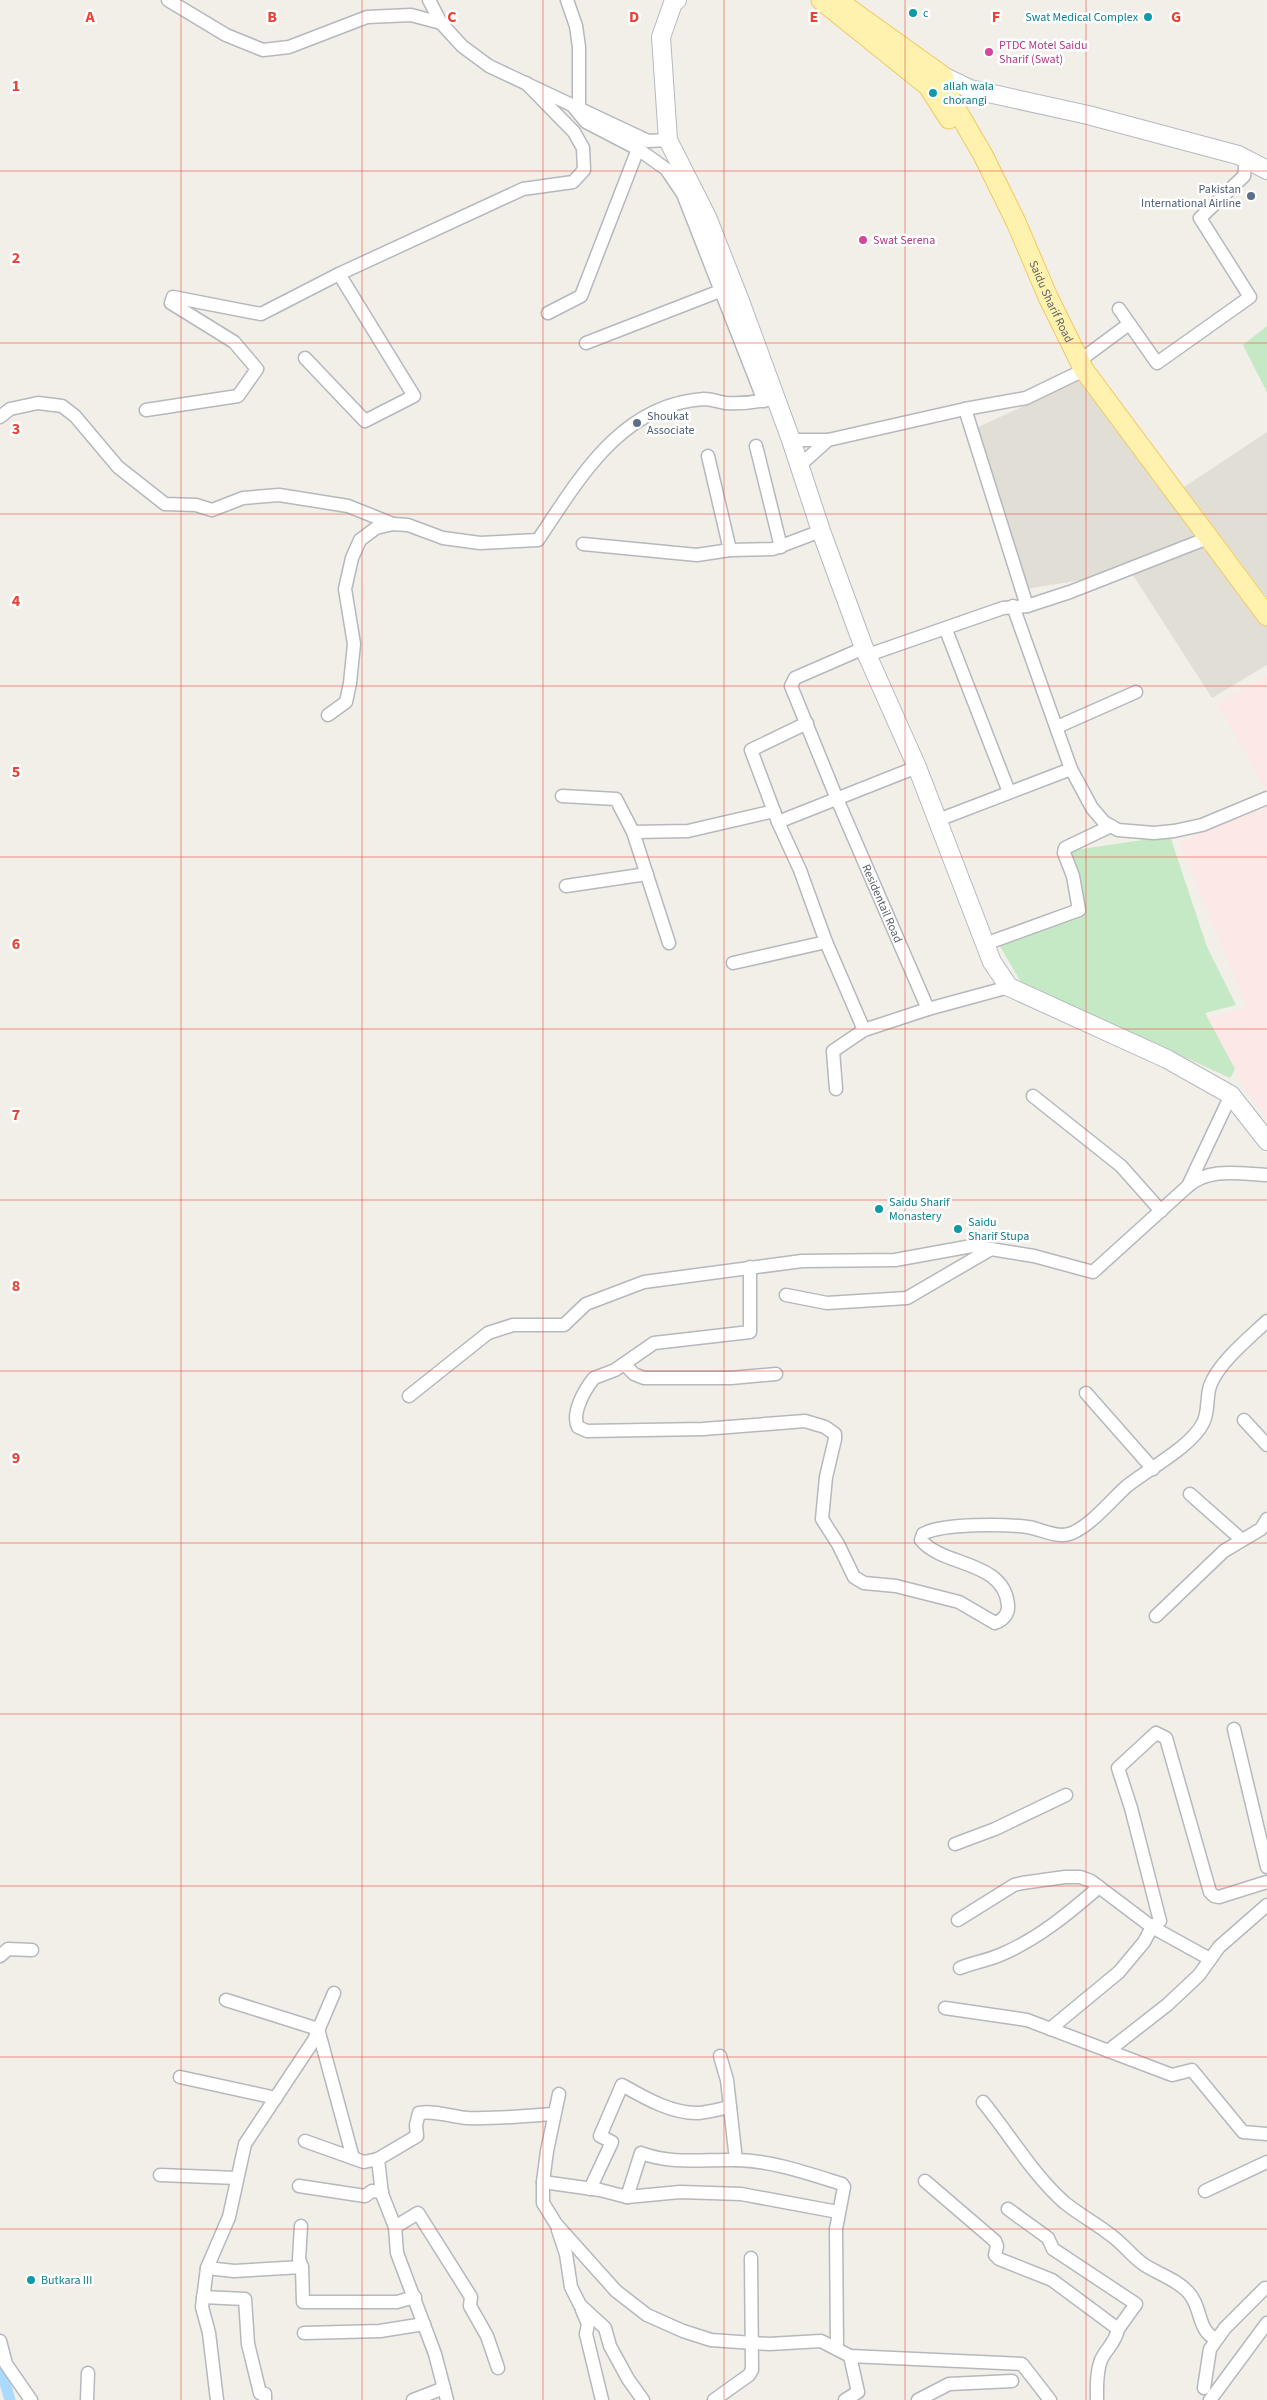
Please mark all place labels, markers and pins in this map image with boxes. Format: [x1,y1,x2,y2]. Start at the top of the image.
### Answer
place label: c [923,5,929,22]
marker: c [907,7,919,19]
place label: Swat Medical Complex [1025,9,1139,26]
marker: Swat Medical Complex [1142,11,1154,23]
place label: PTDC Motel Saidu Sharif (Swat) [999,37,1088,68]
marker: PTDC Motel Saidu Sharif (Swat) [983,46,995,58]
place label: allah wala chorangi [943,78,994,109]
marker: allah wala chorangi [927,87,939,99]
place label: Pakistan International Airline [1141,181,1241,212]
marker: Pakistan International Airline [1245,190,1257,202]
place label: Swat Serena [873,232,935,249]
marker: Swat Serena [857,234,869,246]
place label: Shoukat Associate [647,408,695,439]
marker: Shoukat Associate [631,417,643,429]
place label: Saidu Sharif Monastery [889,1194,950,1225]
marker: Saidu Sharif Monastery [873,1203,885,1215]
place label: Saidu Sharif Stupa [968,1214,1029,1245]
marker: Saidu Sharif Stupa [952,1223,964,1235]
place label: Butkara III [41,2272,92,2289]
marker: Butkara III [25,2274,37,2286]

